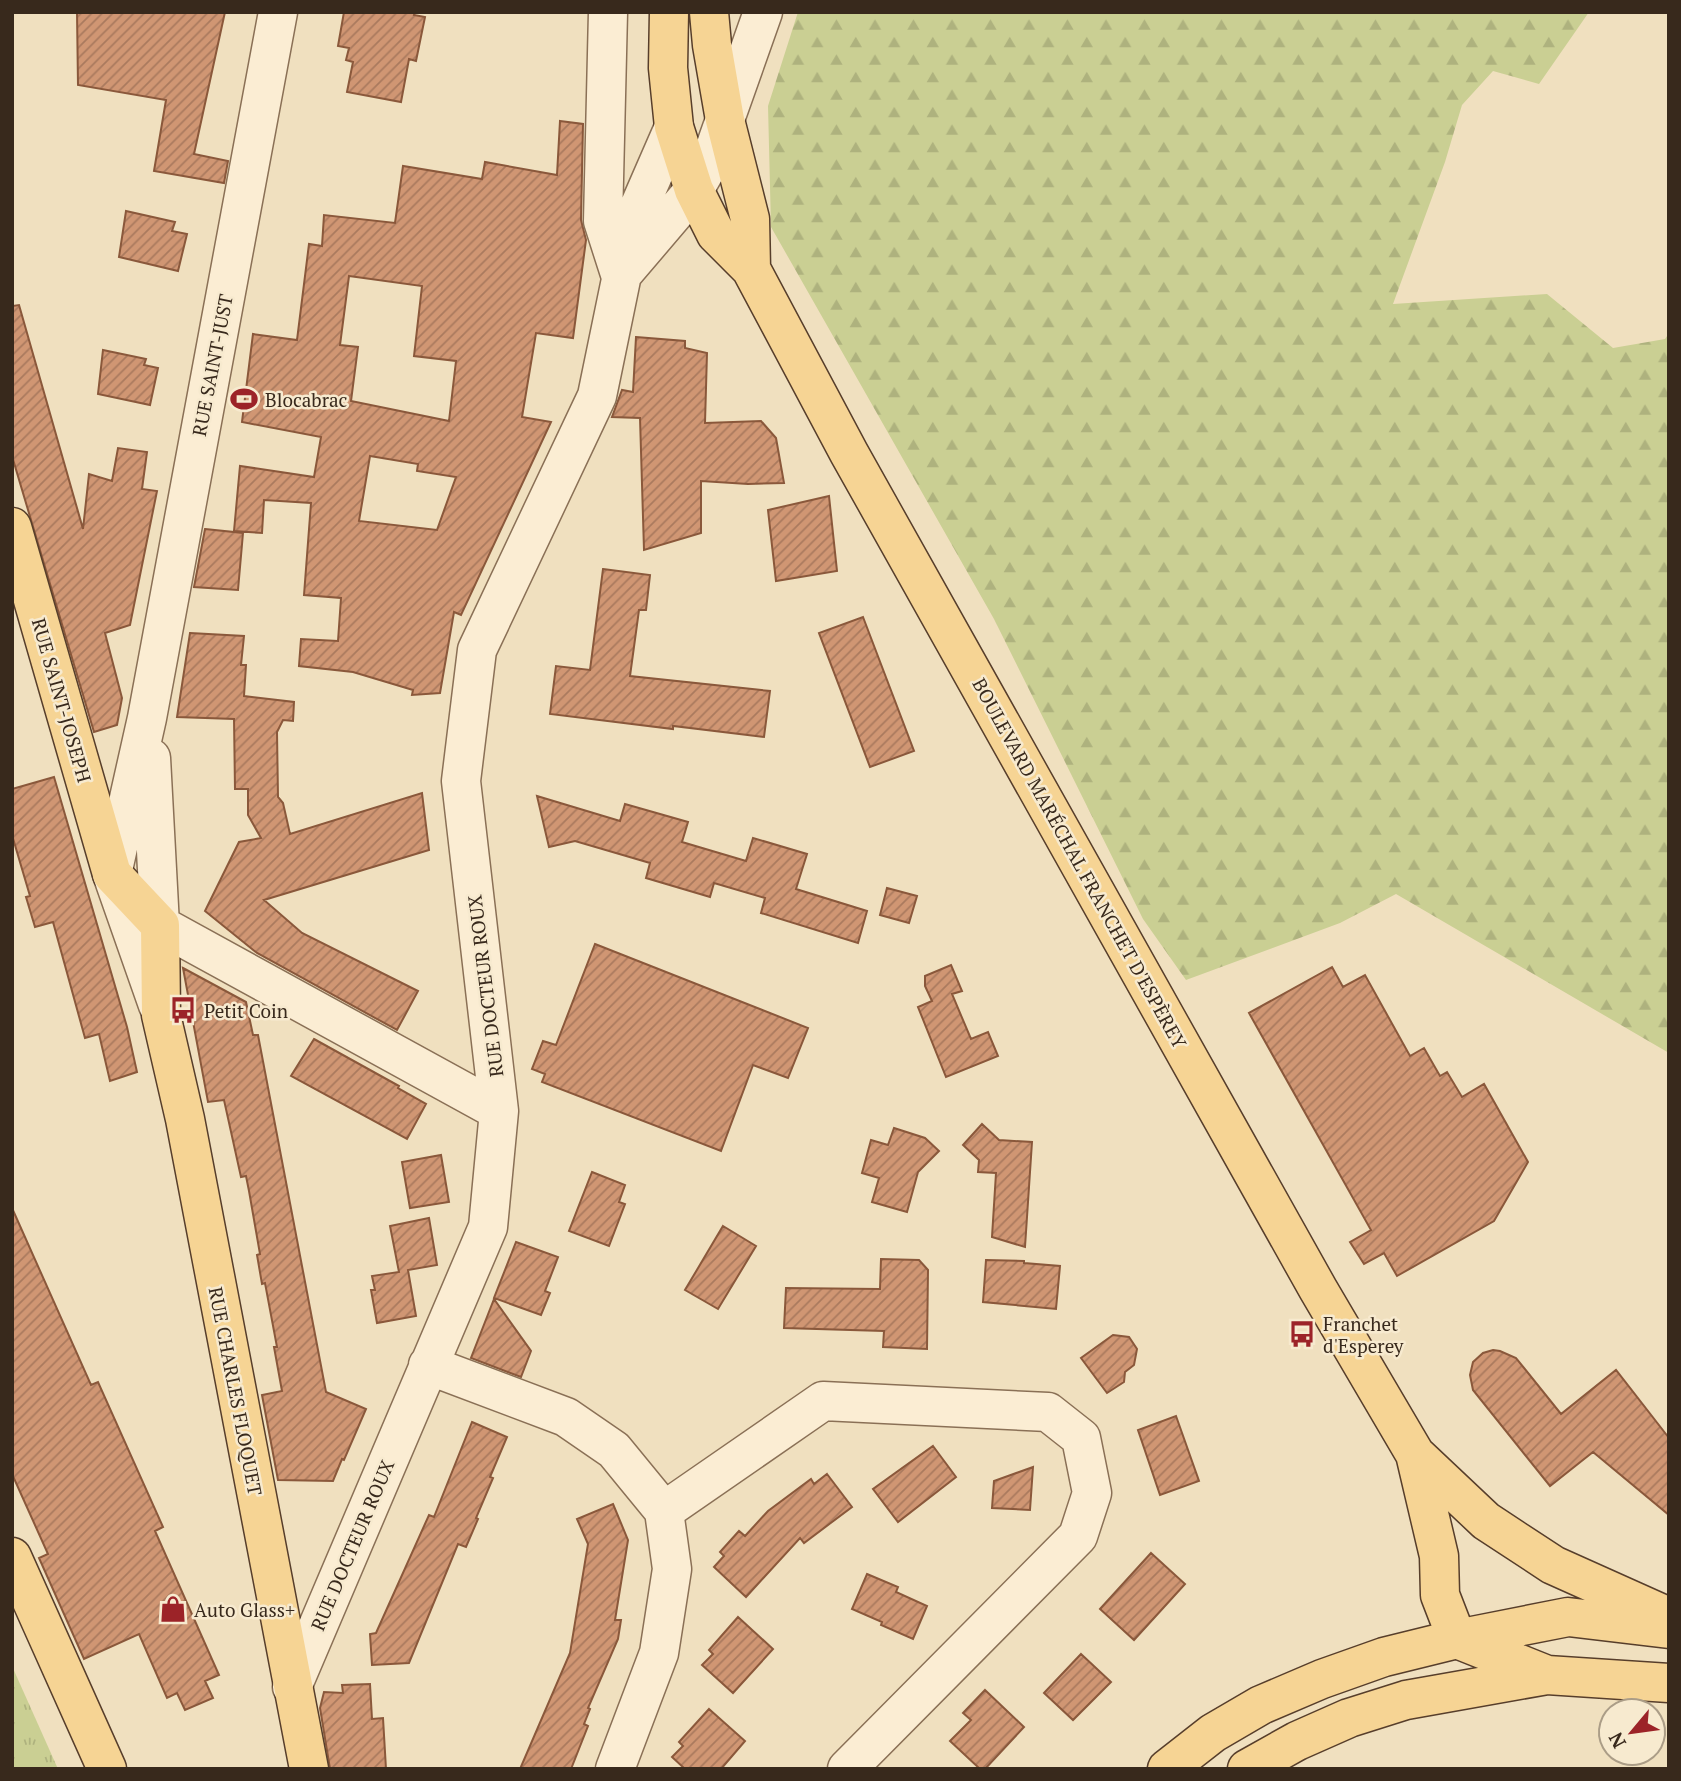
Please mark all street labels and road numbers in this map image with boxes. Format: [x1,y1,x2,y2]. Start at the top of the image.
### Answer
street label: RUE SAINT-JUST [186,292,238,438]
street label: RUE SAINT-JOSEPH [27,615,97,785]
street label: BOULEVARD MARÉCHAL FRANCHET D'ESPÈREY [967,673,1193,1053]
street label: RUE DOCTEUR ROUX [461,893,509,1078]
street label: RUE CHARLES FLOQUET [204,1285,269,1498]
street label: RUE DOCTEUR ROUX [305,1456,399,1634]

